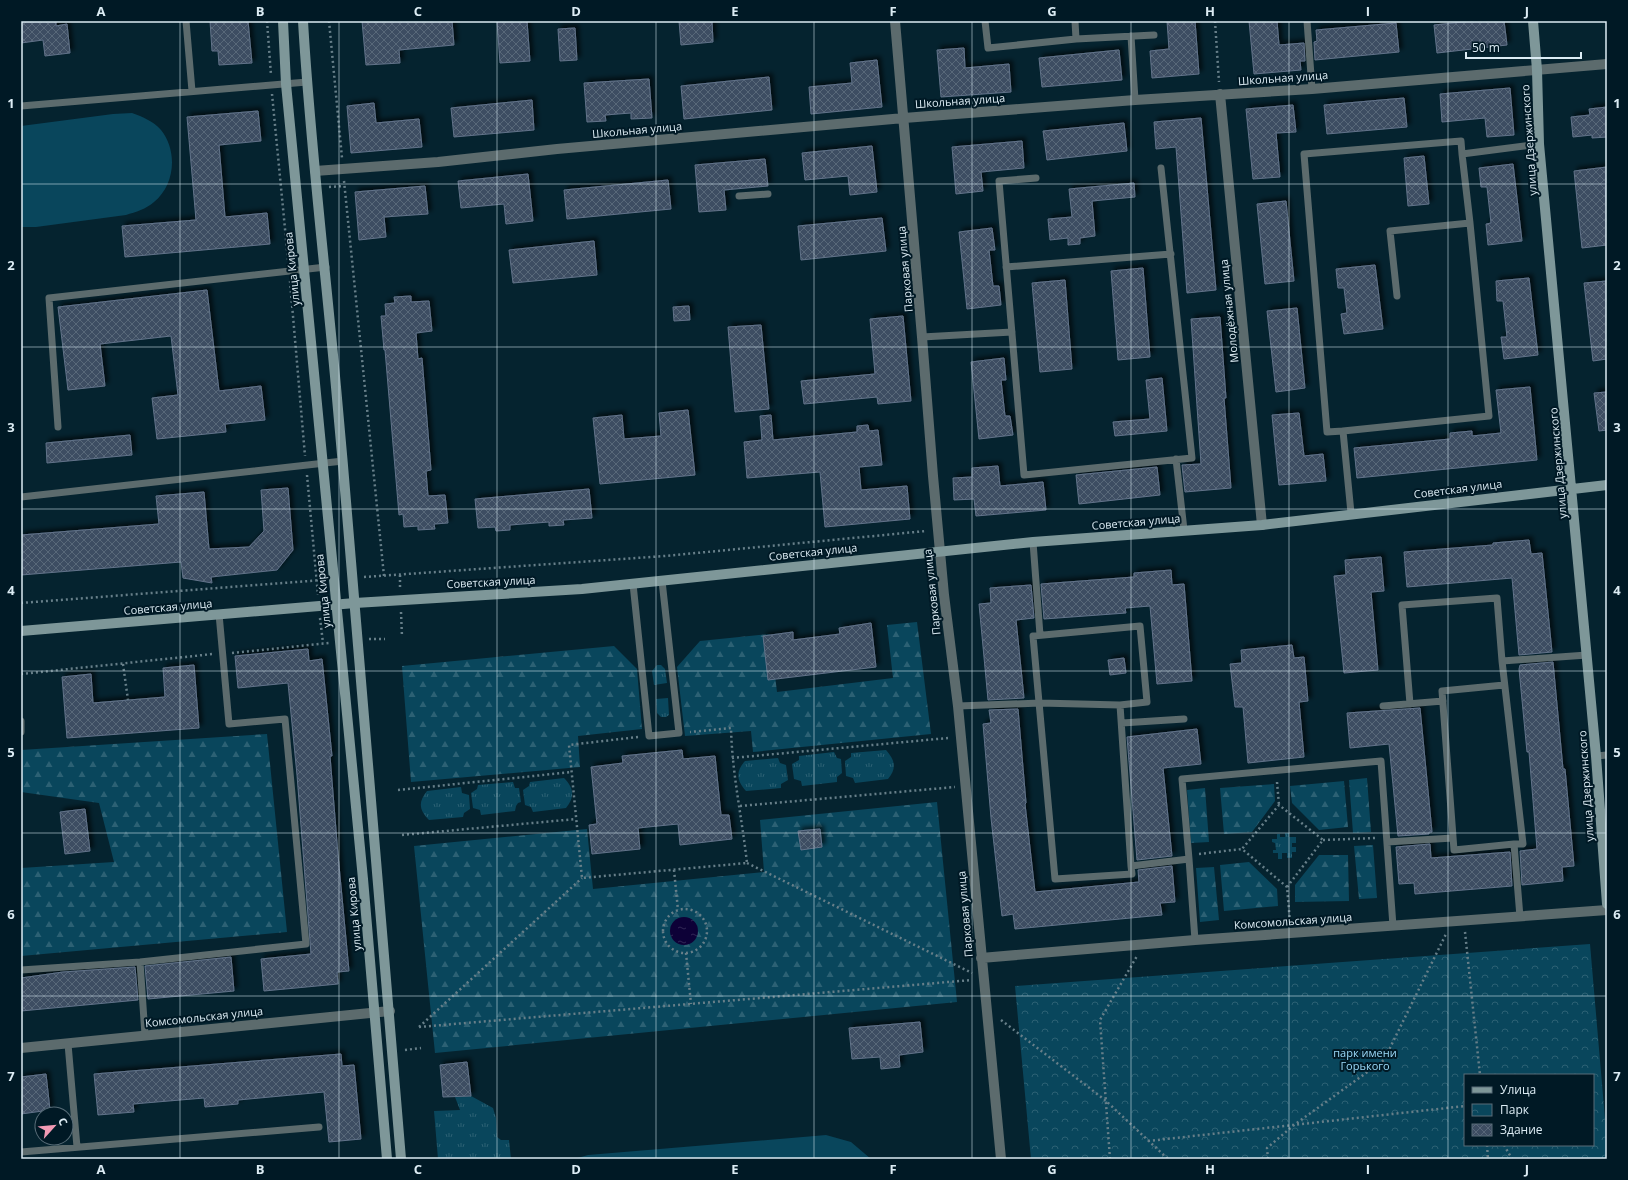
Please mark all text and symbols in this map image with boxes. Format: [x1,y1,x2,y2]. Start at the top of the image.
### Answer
text: A [97,2,106,20]
text: B [256,2,265,20]
text: C [414,2,422,20]
text: D [571,2,581,20]
text: E [731,2,739,20]
text: F [889,2,897,20]
text: G [1047,2,1057,20]
text: H [1205,2,1215,20]
text: I [1366,2,1370,20]
text: J [1524,2,1529,20]
scale bar [1466,34,1581,60]
text: 50 m [1472,39,1500,56]
street label: Школьная улица [1237,67,1329,88]
street label: улица Дзержинского [1517,84,1540,196]
street label: Школьная улица [914,90,1006,111]
text: 1 [7,94,15,112]
text: 1 [1613,94,1621,112]
street label: Школьная улица [591,118,683,141]
street label: Парковая улица [893,225,916,313]
street label: улица Кирова [280,231,303,307]
text: 2 [7,256,15,274]
text: 2 [1613,256,1621,274]
street label: Молодёжная улица [1216,259,1241,363]
street label: улица Дзержинского [1545,407,1570,519]
text: 3 [7,418,15,436]
text: 3 [1613,418,1621,436]
street label: Советская улица [1413,476,1503,501]
street label: Советская улица [1091,510,1181,533]
street label: Советская улица [768,539,858,564]
street label: Парковая улица [920,548,943,636]
street label: улица Кирова [311,553,334,629]
street label: Советская улица [446,572,536,591]
text: 4 [7,581,15,599]
text: 4 [1613,581,1621,599]
street label: Советская улица [123,595,213,618]
street label: улица Дзержинского [1574,730,1597,842]
text: 5 [7,743,15,761]
text: 5 [1613,743,1621,761]
street label: Парковая улица [953,870,976,958]
street label: улица Кирова [343,876,364,952]
text: 6 [7,905,15,923]
text: 6 [1613,905,1621,923]
street label: Комсомольская улица [1233,909,1353,932]
street label: Комсомольская улица [144,1003,264,1030]
park label: парк имени Горького [1333,1045,1397,1073]
text: 7 [7,1067,15,1085]
text: 7 [1613,1067,1621,1085]
legend [1464,1074,1594,1146]
text: Улица [1500,1081,1536,1098]
text: Парк [1500,1101,1530,1118]
north arrow [34,1106,74,1146]
text: С [55,1115,72,1128]
text: Здание [1500,1121,1543,1138]
text: A [97,1160,106,1178]
text: B [256,1160,265,1178]
text: C [414,1160,422,1178]
text: D [571,1160,581,1178]
text: E [731,1160,739,1178]
text: F [889,1160,897,1178]
text: G [1047,1160,1057,1178]
text: H [1205,1160,1215,1178]
text: I [1366,1160,1370,1178]
text: J [1524,1160,1529,1178]

